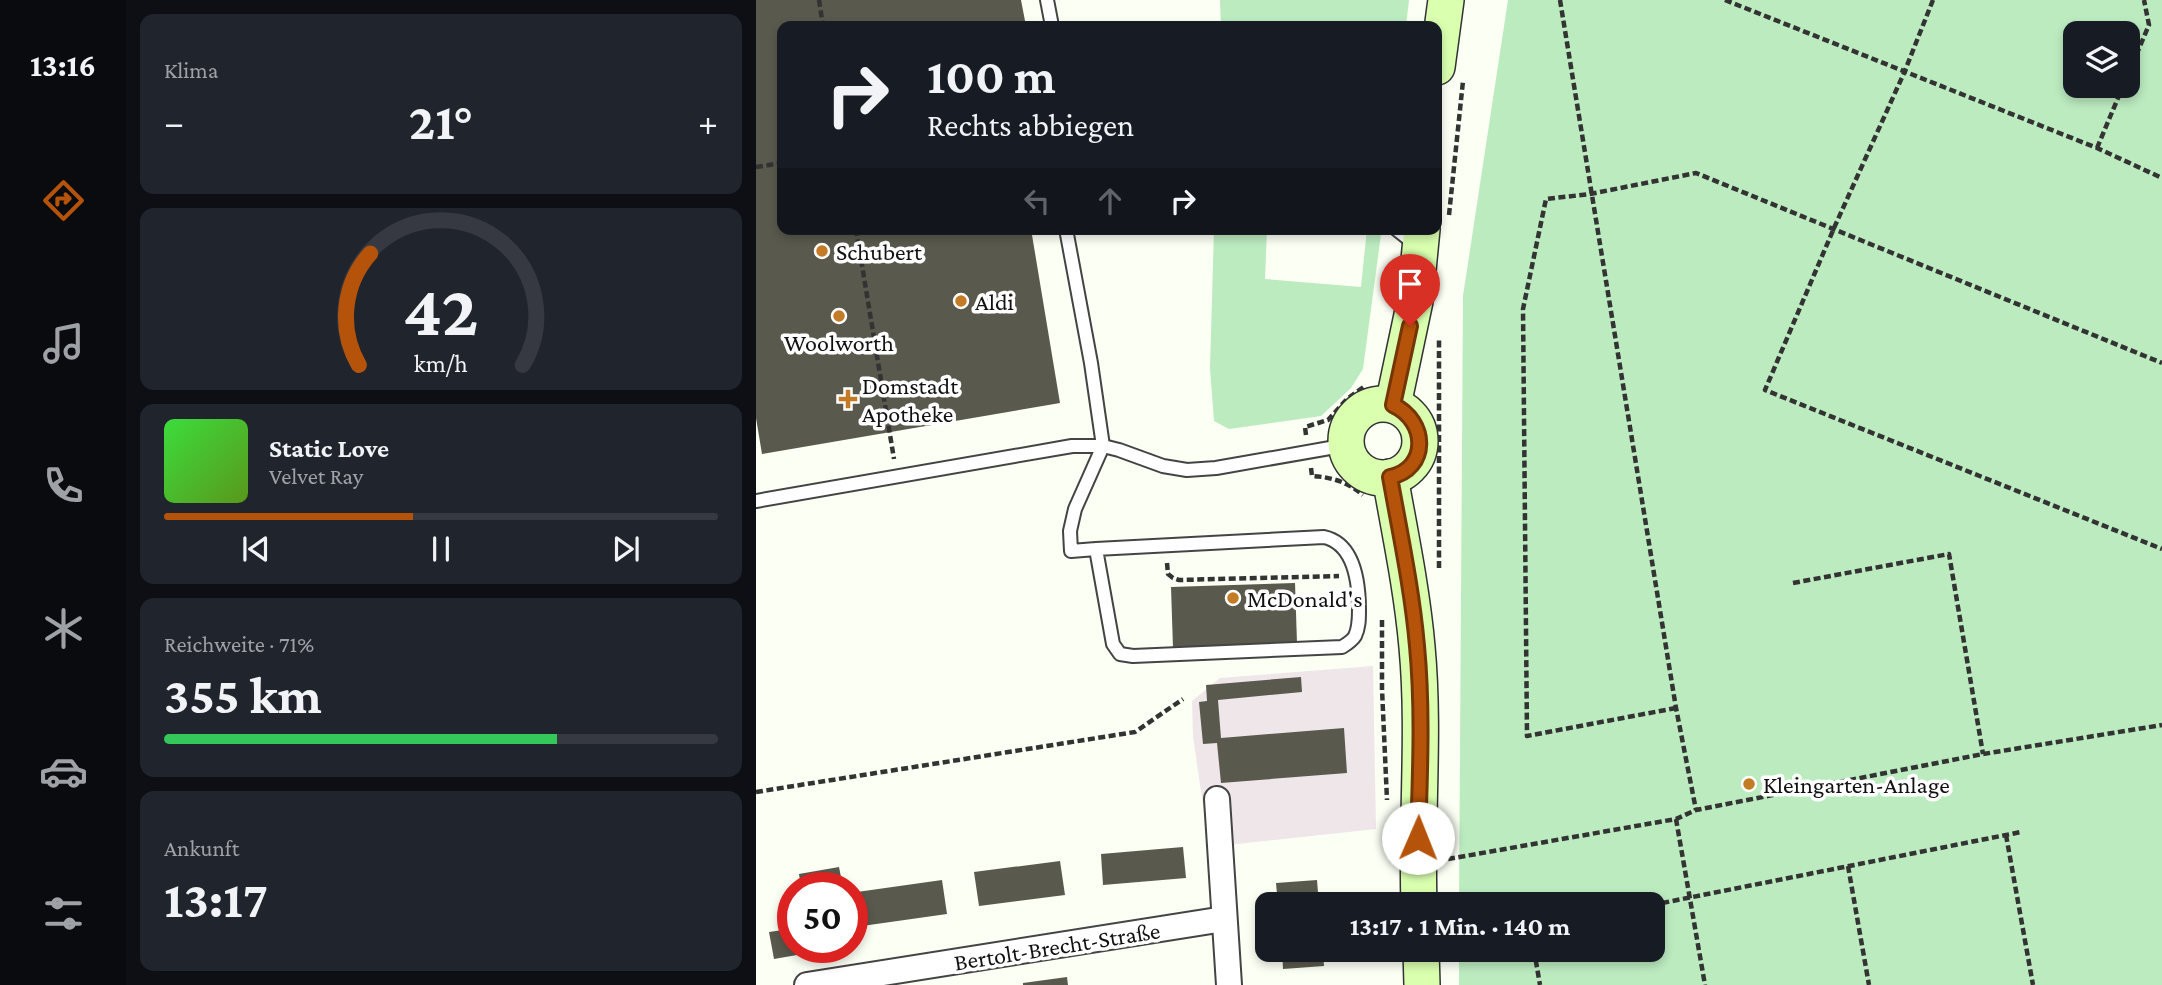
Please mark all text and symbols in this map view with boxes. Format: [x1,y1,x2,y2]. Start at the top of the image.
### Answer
map controls [2063,21,2140,98]
button: layers [2063,21,2140,98]
text: 13:16 [30,47,96,83]
icon: right [812,49,903,140]
text: 100 m [927,49,1056,104]
text: Klima [164,57,218,83]
text: 21° [409,92,473,150]
text: − [164,101,184,143]
text: + [698,101,718,143]
text: Rechts abbiegen [927,107,1134,143]
icon: directions [39,176,88,225]
icon: left [1018,182,1056,220]
icon: ahead [1091,182,1129,220]
icon: right [1164,182,1202,220]
place label: Schubert [836,238,923,265]
marker: Schubert [814,243,830,259]
pin [1380,254,1440,326]
icon: arrive [1391,265,1429,303]
text: 42 [403,270,479,351]
place label: Aldi [975,288,1014,315]
marker: Aldi [953,293,969,309]
marker: Woolworth [831,308,847,324]
icon: music [39,319,88,368]
place label: Woolworth [784,329,894,356]
text: km/h [414,350,468,377]
place label: Domstadt Apotheke [862,372,959,427]
marker: Domstadt Apotheke [840,391,856,407]
text: Static Love [269,434,389,463]
icon: phone [39,461,88,510]
text: Velvet Ray [269,463,363,489]
icon: previous [237,530,275,568]
icon: pause [422,530,460,568]
icon: next [607,530,645,568]
place label: McDonald's [1247,585,1363,612]
marker: McDonald's [1225,590,1241,606]
icon: climate [39,604,88,653]
text: Reichweite · 71% [164,631,314,657]
text: 355 km [164,666,322,724]
icon: car [39,747,88,796]
place label: Kleingarten-Anlage [1763,771,1950,798]
marker: Kleingarten-Anlage [1741,776,1757,792]
position arrow [1381,801,1455,875]
text: Ankunft [164,835,239,861]
text: 13:17 [164,870,268,928]
speed limit sign: 50 [777,872,868,963]
icon: filters [39,889,88,938]
text: 13:17 · 1 Min. · 140 m [1350,912,1570,941]
street label: Bertolt-Brecht-Straße [952,916,1162,976]

